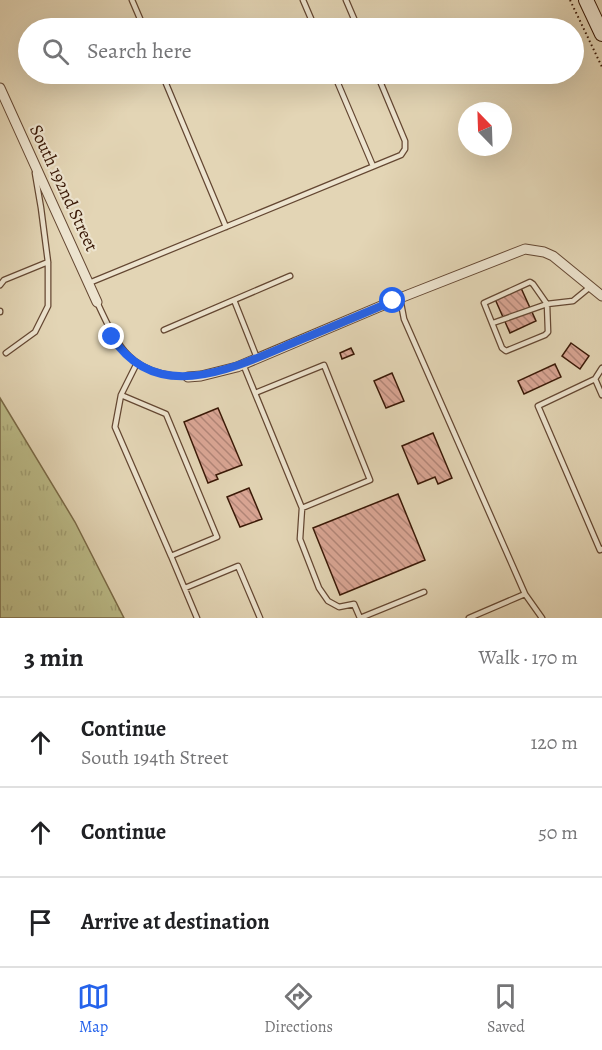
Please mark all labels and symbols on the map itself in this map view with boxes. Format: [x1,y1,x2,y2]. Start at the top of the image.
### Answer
north arrow [458,102,512,156]
street label: South 192nd Street [24,121,104,255]
route start [379,287,405,313]
route end [98,323,124,349]

